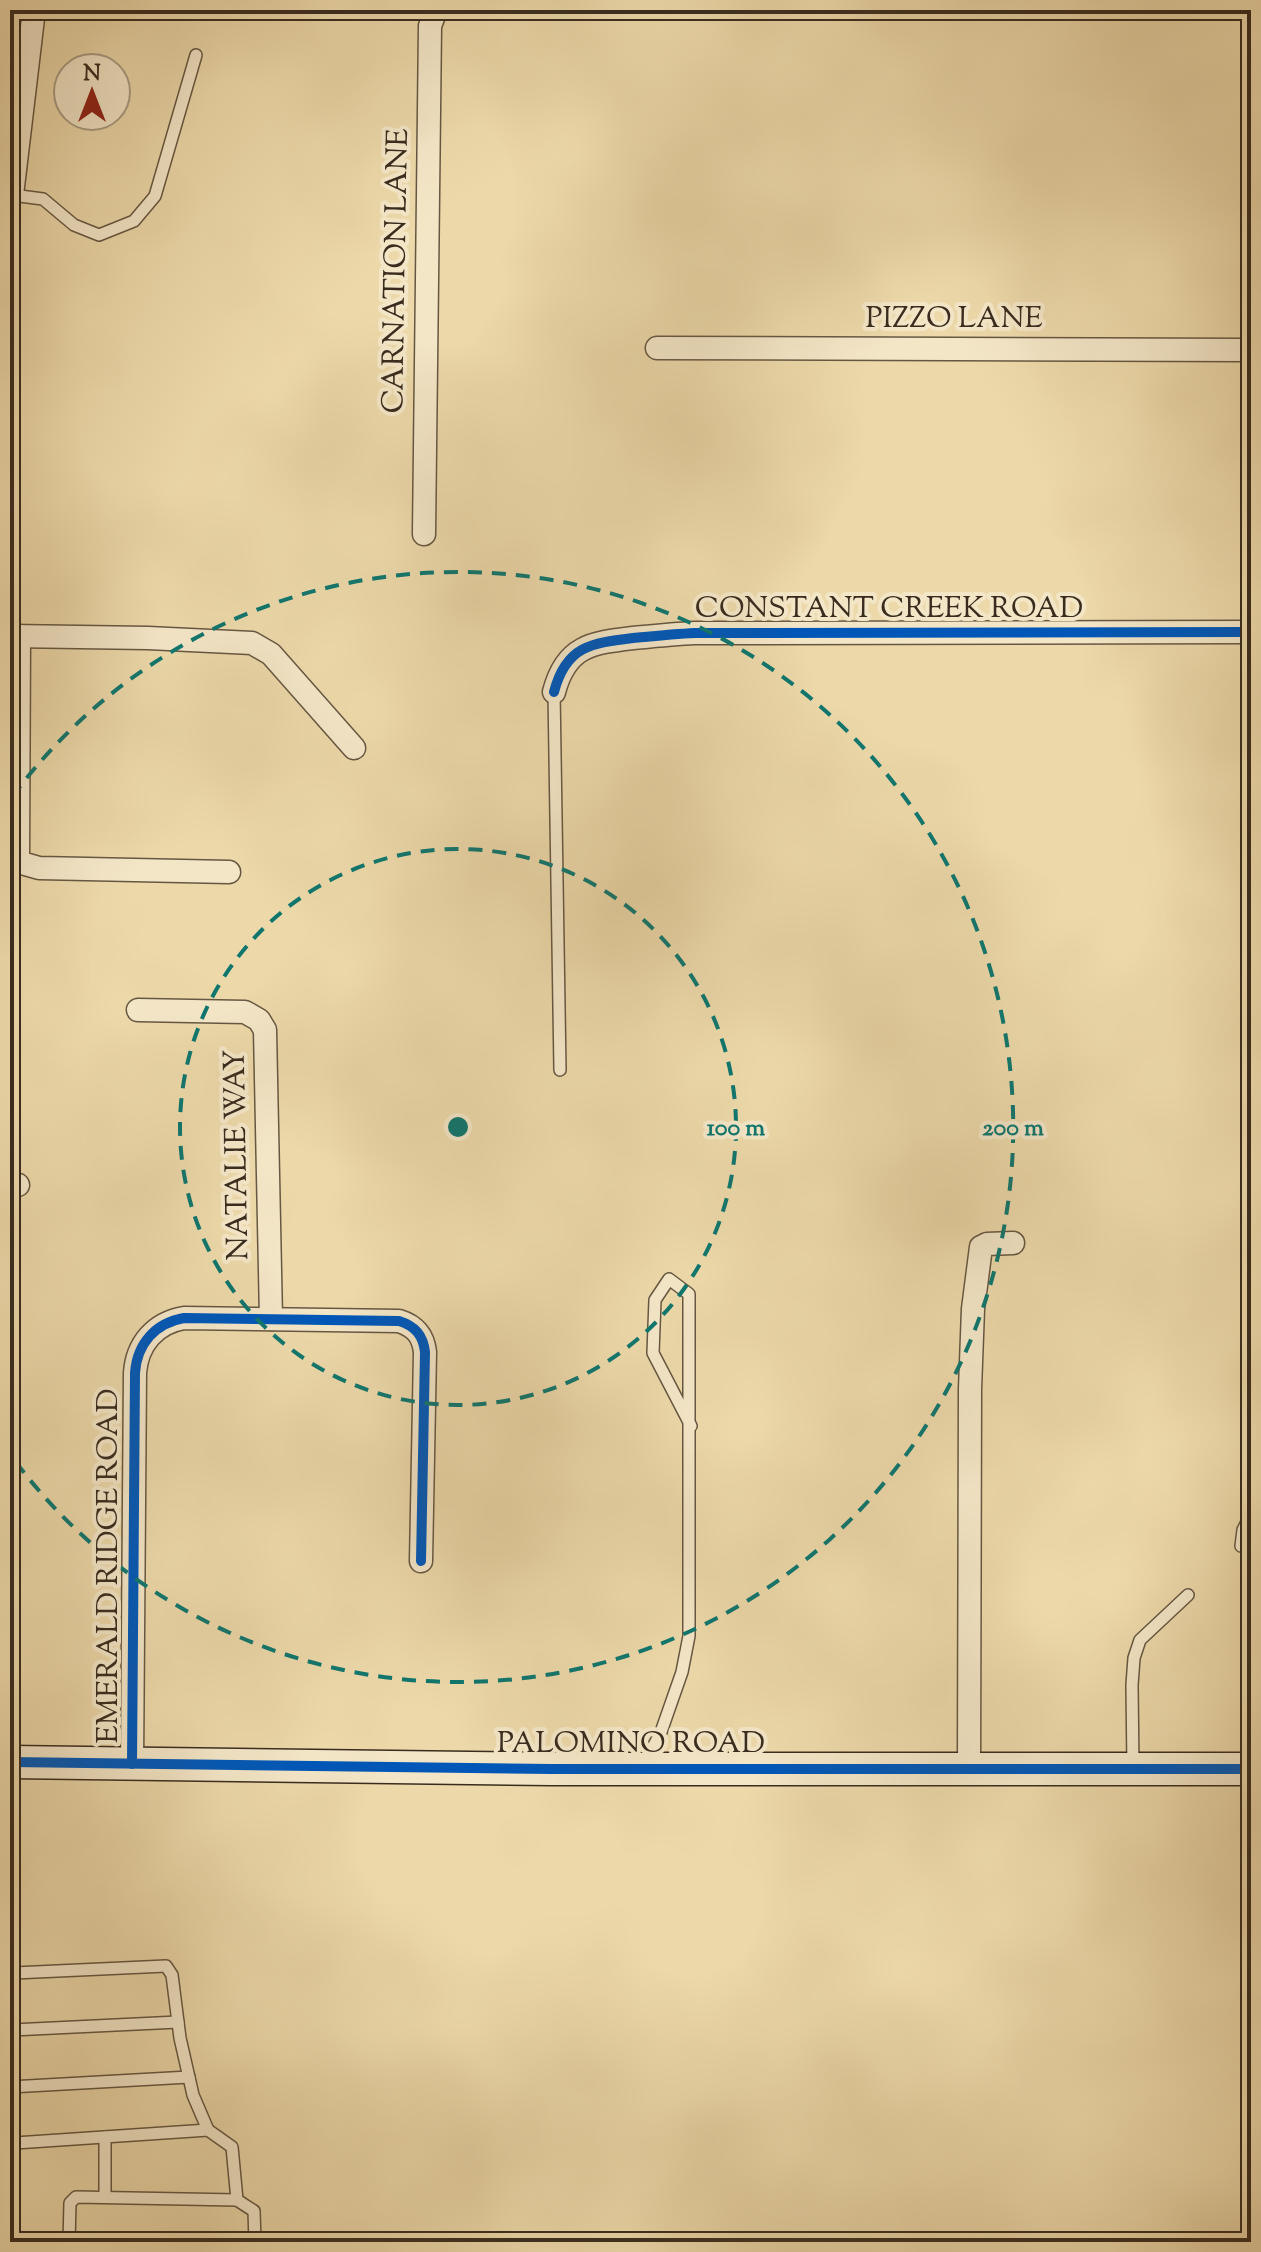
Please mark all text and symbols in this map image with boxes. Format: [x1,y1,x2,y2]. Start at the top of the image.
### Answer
north arrow [52,52,132,132]
text: N [83,59,101,91]
street label: CARNATION LANE [373,128,421,414]
street label: PIZZO LANE [865,298,1043,341]
street label: CONSTANT CREEK ROAD [695,588,1083,631]
street label: NATALIE WAY [215,1049,261,1261]
text: 100 m [707,1112,765,1146]
text: 200 m [982,1112,1044,1146]
centre of rings [444,1113,472,1141]
street label: EMERALD RIDGE ROAD [88,1388,131,1744]
street label: PALOMINO ROAD [497,1723,765,1766]

